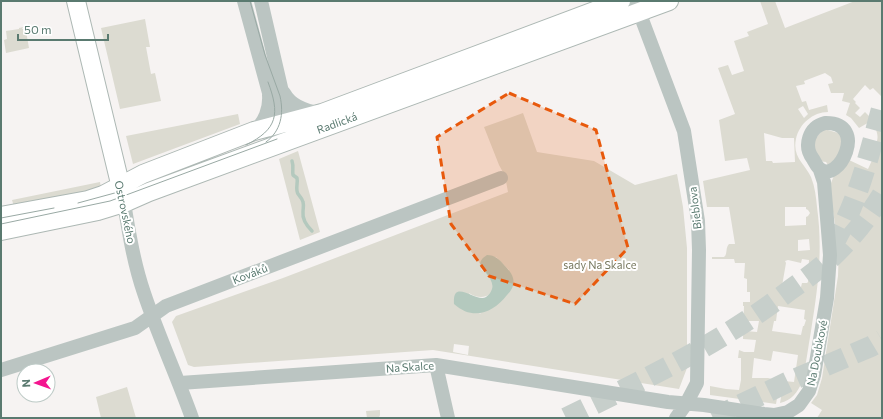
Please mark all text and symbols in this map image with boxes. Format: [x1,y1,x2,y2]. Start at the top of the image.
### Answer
scale bar [18,16,108,42]
text: 50 m [24,22,52,36]
street label: Radlická [315,109,359,136]
street label: Ostrovského [112,179,139,245]
street label: Bieblova [685,186,704,230]
park label: sady Na Skalce [563,258,637,271]
street label: Kováků [230,261,269,286]
street label: Na Doubkové [804,319,829,387]
street label: Na Skalce [385,358,435,375]
north arrow [16,363,56,403]
text: N [19,379,32,388]

